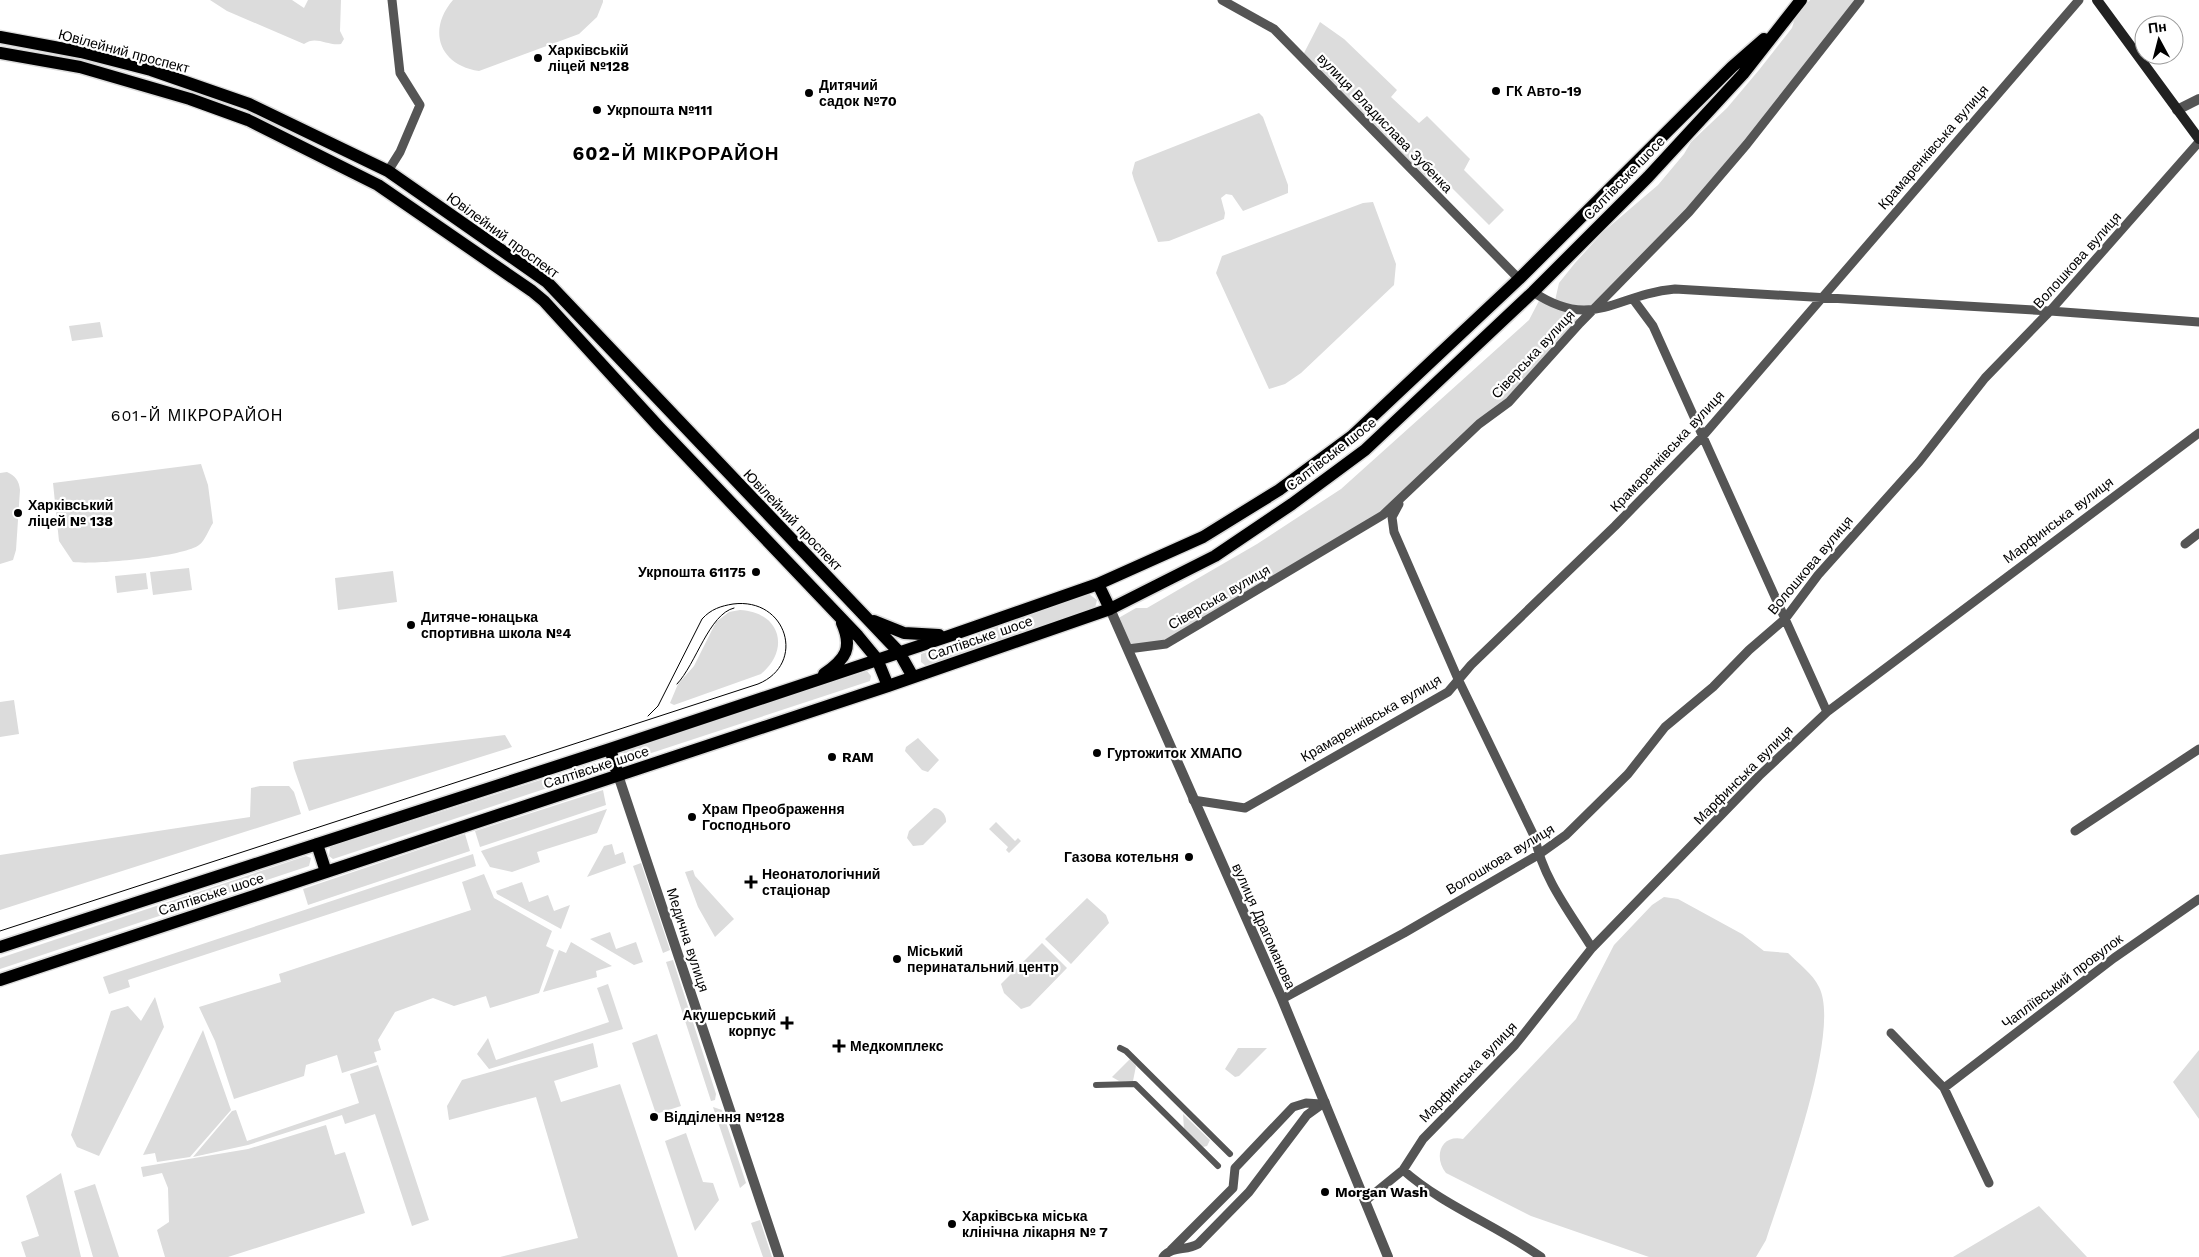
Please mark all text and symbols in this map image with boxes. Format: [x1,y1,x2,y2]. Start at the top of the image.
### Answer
north arrow [2134,15,2184,65]
text: Пн [2147,18,2168,36]
street label: Ювілейний проспект [57,26,192,76]
place label: Харківській ліцей №128 [548,42,629,74]
street label: вулиця Владислава Зубенка [1314,50,1456,196]
marker: Харківській ліцей №128 [532,52,544,64]
place label: Дитячий садок №70 [819,77,897,109]
street label: Крамаренківська вулиця [1875,82,1991,212]
place label: ГК Авто-19 [1506,83,1582,99]
marker: ГК Авто-19 [1490,85,1502,97]
marker: Дитячий садок №70 [803,87,815,99]
place label: Укрпошта №111 [607,102,712,118]
marker: Укрпошта №111 [591,104,603,116]
street label: Салтівське шосе [1580,133,1668,223]
district label: 602-Й МІКРОРАЙОН [572,142,780,165]
street label: Ювілейний проспект [444,189,563,281]
street label: Волошкова вулиця [2030,209,2124,311]
street label: Сіверська вулиця [1488,307,1578,401]
street label: Крамаренківська вулиця [1607,387,1727,515]
district label: 601-Й МІКРОРАЙОН [111,406,283,425]
street label: Салтівське шосе [1283,414,1379,494]
street label: Ювілейний проспект [740,466,846,574]
street label: Марфинська вулиця [2000,474,2116,566]
place label: Харківський ліцей № 138 [28,497,113,529]
marker: Харківський ліцей № 138 [12,507,24,519]
street label: Волошкова вулиця [1764,513,1856,617]
street label: Сіверська вулиця [1165,561,1273,633]
place label: Укрпошта 61175 [638,564,746,580]
marker: Укрпошта 61175 [750,566,762,578]
place label: Дитяче-юнацька спортивна школа №4 [421,609,571,641]
street label: Салтівське шосе [925,612,1035,663]
marker: Дитяче-юнацька спортивна школа №4 [405,619,417,631]
street label: Крамаренківська вулиця [1298,671,1444,765]
street label: Марфинська вулиця [1690,722,1796,828]
street label: Салтівське шосе [541,742,651,792]
place label: Гуртожиток ХМАПО [1107,745,1242,761]
marker: Гуртожиток ХМАПО [1091,747,1103,759]
place label: RAM [842,749,874,765]
marker: RAM [826,751,838,763]
place label: Храм Преображення Господнього [702,801,845,833]
marker: Храм Преображення Господнього [686,811,698,823]
street label: Волошкова вулиця [1443,820,1557,898]
place label: Газова котельня [1064,849,1179,865]
marker: Газова котельня [1183,851,1195,863]
street label: вулиця Драгоманова [1229,861,1299,991]
place label: Неонатологічний стаціонар [762,866,880,898]
street label: Салтівське шосе [156,869,266,919]
marker: Неонатологічний стаціонар [744,875,758,889]
street label: Медична вулиця [664,886,712,994]
street label: Чапліївський провулок [1998,930,2126,1032]
place label: Міський перинатальний центр [907,943,1059,975]
marker: Міський перинатальний центр [891,953,903,965]
place label: Акушерський корпус [682,1007,776,1039]
marker: Акушерський корпус [780,1016,794,1030]
street label: Марфинська вулиця [1416,1019,1520,1125]
place label: Медкомплекс [850,1038,944,1054]
marker: Медкомплекс [832,1039,846,1053]
place label: Відділення №128 [664,1109,785,1125]
marker: Відділення №128 [648,1111,660,1123]
place label: Morgan Wash [1335,1184,1428,1200]
marker: Morgan Wash [1319,1186,1331,1198]
place label: Харківська міська клінічна лікарня № 7 [962,1208,1108,1240]
marker: Харківська міська клінічна лікарня № 7 [946,1218,958,1230]

